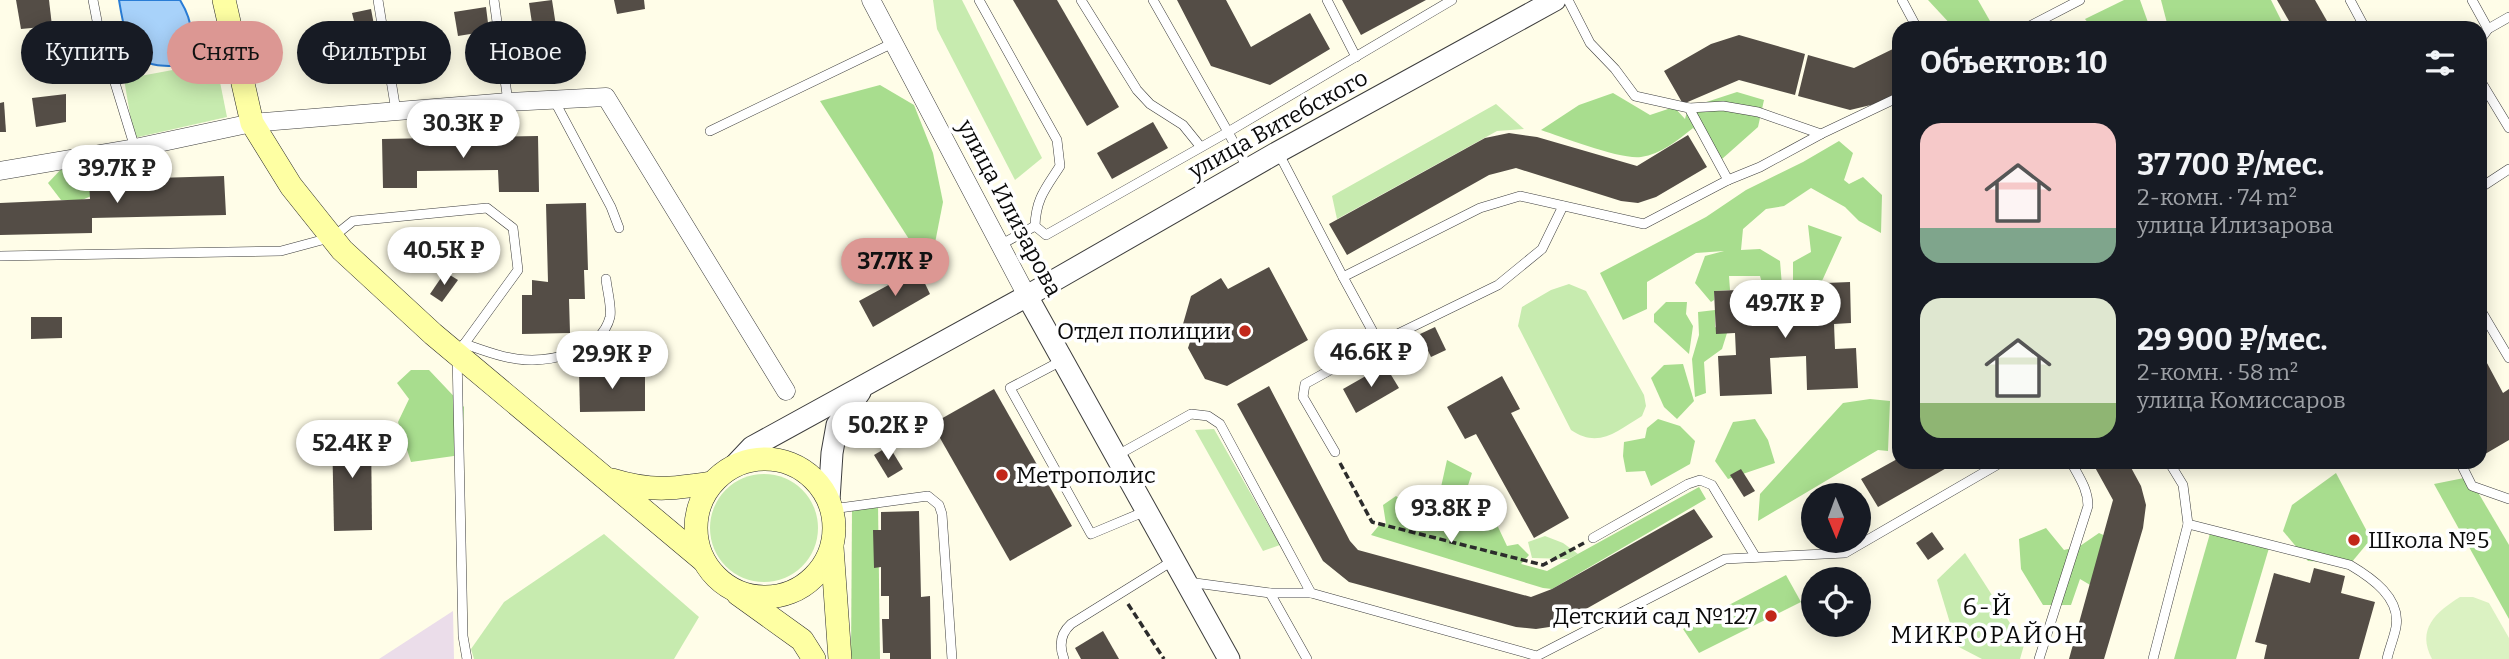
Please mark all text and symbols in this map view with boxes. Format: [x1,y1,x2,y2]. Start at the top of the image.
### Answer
chip: Купить [21,21,153,84]
chip: Снять [167,21,283,84]
chip: Фильтры [297,21,451,84]
chip: Новое [465,21,586,84]
icon: filters [2421,44,2459,82]
text: Объектов: 10 [1920,45,2108,81]
street label: улица Витебского [1183,63,1372,185]
pin: 30.3K ₽ [398,100,528,160]
text: 30.3K ₽ [423,109,503,137]
street label: улица Илизарова [951,114,1069,302]
pin: 39.7K ₽ [52,146,182,205]
text: 37 700 ₽/мес. [2137,147,2324,183]
icon: home [1976,151,2060,235]
text: 39.7K ₽ [78,154,156,182]
text: 2-комн. · 74 m² [2137,183,2297,211]
text: улица Илизарова [2137,211,2333,239]
pin: 40.5K ₽ [379,228,509,287]
text: 40.5K ₽ [403,236,485,264]
pin: 37.7K ₽ [830,238,960,298]
text: 37.7K ₽ [857,247,933,275]
pin: 49.7K ₽ [1720,280,1850,340]
text: 49.7K ₽ [1746,289,1824,317]
place label: Отдел полиции [1057,317,1231,345]
text: 29 900 ₽/мес. [2137,322,2328,358]
marker: Отдел полиции [1237,323,1253,339]
icon: home [1976,326,2060,410]
pin: 46.6K ₽ [1306,330,1436,389]
pin: 29.9K ₽ [547,332,677,391]
text: 46.6K ₽ [1330,338,1412,366]
text: 29.9K ₽ [572,340,652,368]
text: 2-комн. · 58 m² [2137,358,2298,386]
text: улица Комиссаров [2137,386,2346,414]
pin: 50.2K ₽ [823,402,953,462]
text: 50.2K ₽ [848,411,928,439]
pin: 52.4K ₽ [287,420,417,480]
text: 52.4K ₽ [312,429,392,457]
place label: Метрополис [1016,461,1156,489]
marker: Метрополис [994,467,1010,483]
north arrow [1801,483,1871,553]
map controls [1801,483,1871,637]
pin: 93.8K ₽ [1386,486,1516,545]
text: 93.8K ₽ [1411,494,1491,522]
place label: Школа №5 [2368,526,2489,554]
marker: Школа №5 [2346,532,2362,548]
button: locate [1801,567,1871,637]
district label: 6-Й МИКРОРАЙОН [1891,593,2085,649]
place label: Детский сад №127 [1553,602,1757,630]
marker: Детский сад №127 [1763,608,1779,624]

